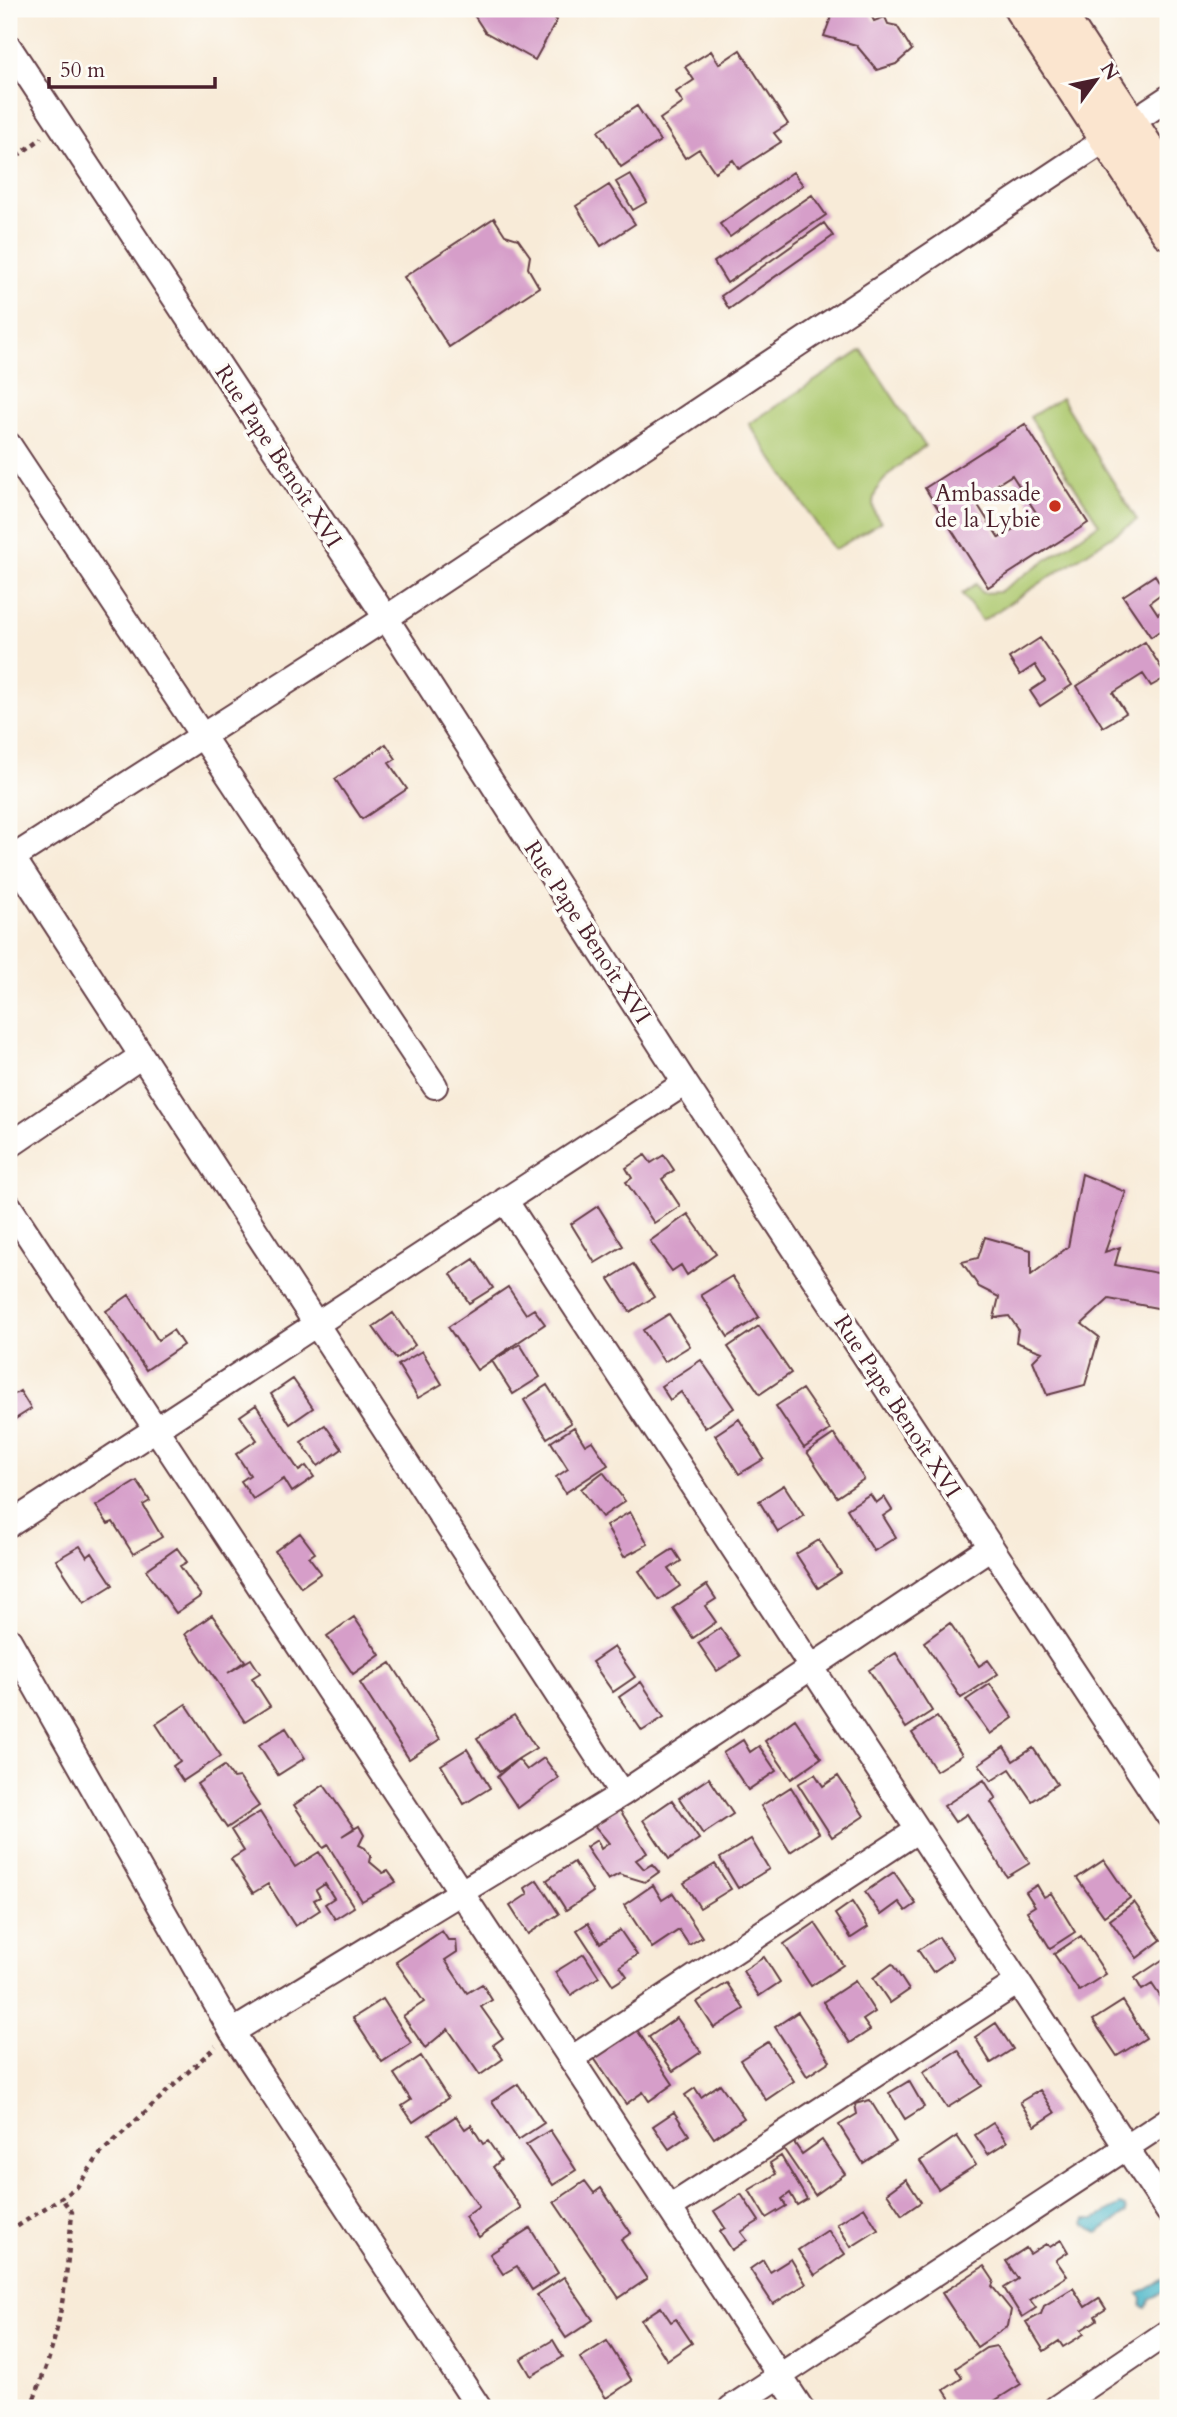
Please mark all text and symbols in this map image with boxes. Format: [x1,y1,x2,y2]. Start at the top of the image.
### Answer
scale bar [49,46,215,90]
north arrow [1062,46,1132,116]
text: 50 m [60,56,105,85]
text: N [1094,57,1125,86]
street label: Rue Pape Benoît XVI [208,359,349,554]
place label: Ambassade de la Lybie [935,478,1041,535]
marker: Ambassade de la Lybie [1047,498,1063,514]
street label: Rue Pape Benoît XVI [517,835,658,1030]
street label: Rue Pape Benoît XVI [827,1309,968,1504]

